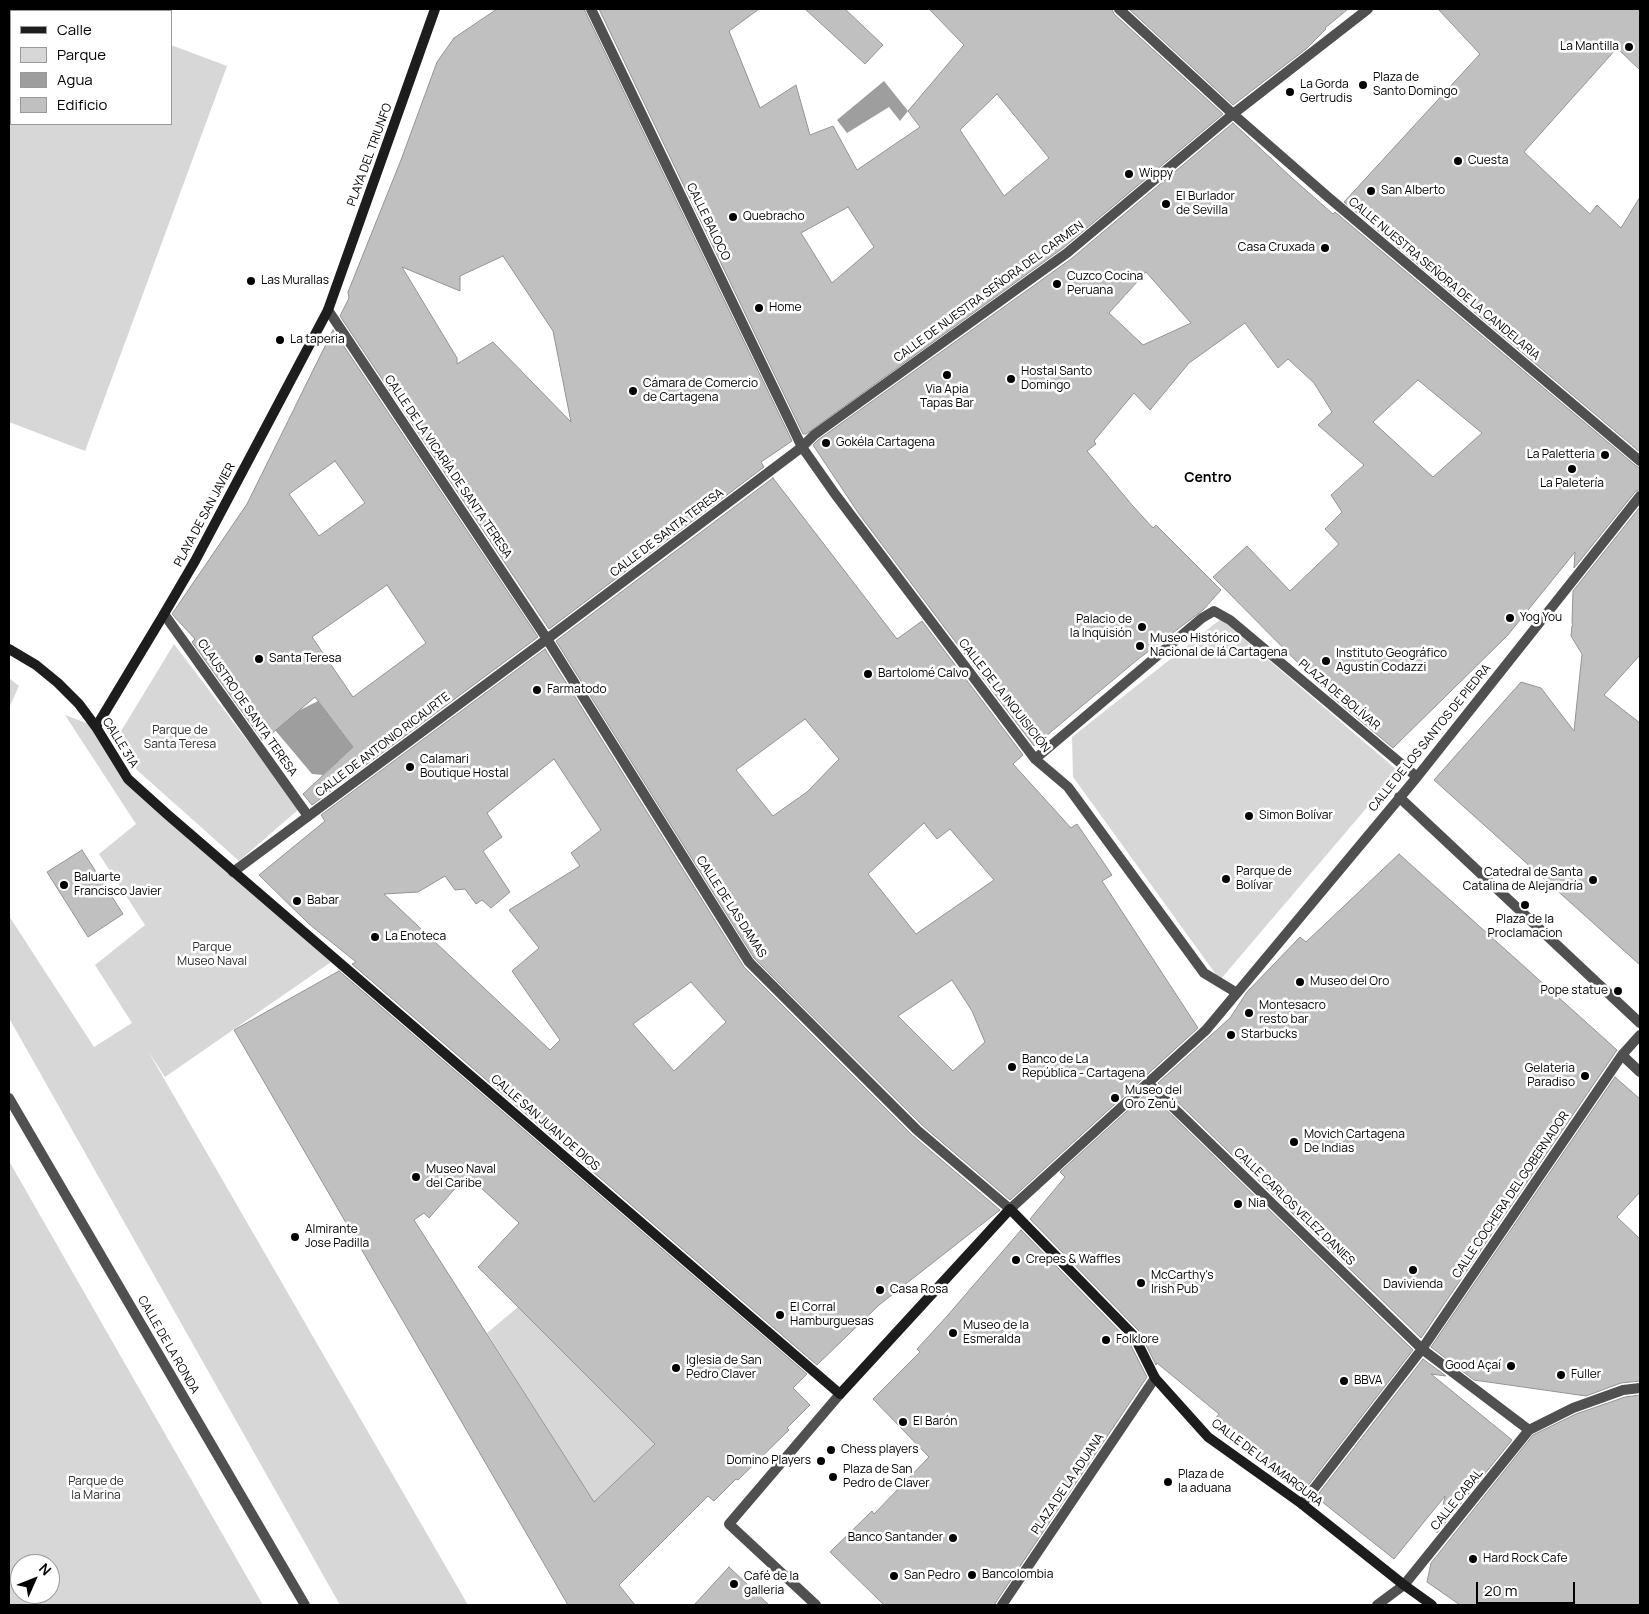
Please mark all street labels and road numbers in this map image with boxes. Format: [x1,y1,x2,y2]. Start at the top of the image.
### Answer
street label: PLAYA DEL TRIUNFO [345,102,395,208]
street label: CALLE BALOCO [683,181,733,263]
street label: CALLE NUESTRA SEÑORA DE LA CANDELARIA [1345,195,1543,363]
street label: CALLE DE NUESTRA SEÑORA DEL CARMEN [891,218,1087,366]
street label: CALLE DE LA VICARÍA DE SANTA TERESA [381,373,515,561]
street label: PLAYA DE SAN JAVIER [172,461,238,569]
street label: CALLE DE SANTA TERESA [608,486,726,580]
street label: CALLE DE LA INQUISICIÓN [955,636,1053,756]
street label: CLAUSTRO DE SANTA TERESA [194,637,300,779]
street label: PLAZA DE BOLÍVAR [1295,657,1383,733]
street label: CALLE DE LOS SANTOS DE PIEDRA [1366,661,1494,815]
street label: CALLE DE ANTONIO RICAURTE [313,690,453,800]
street label: CALLE 31A [99,715,141,771]
street label: CALLE DE LAS DAMAS [693,853,769,961]
street label: CALLE SAN JUAN DE DIOS [488,1072,602,1174]
street label: CALLE COCHERA DEL GOBERNADOR [1450,1109,1572,1281]
street label: CALLE CARLOS VELEZ DANIES [1231,1145,1357,1269]
street label: CALLE DE LA RONDA [134,1293,202,1397]
street label: CALLE DE LA AMARGURA [1208,1416,1326,1510]
street label: PLAZA DE LA ADUANA [1029,1431,1107,1537]
street label: CALLE CABAL [1428,1467,1486,1533]

